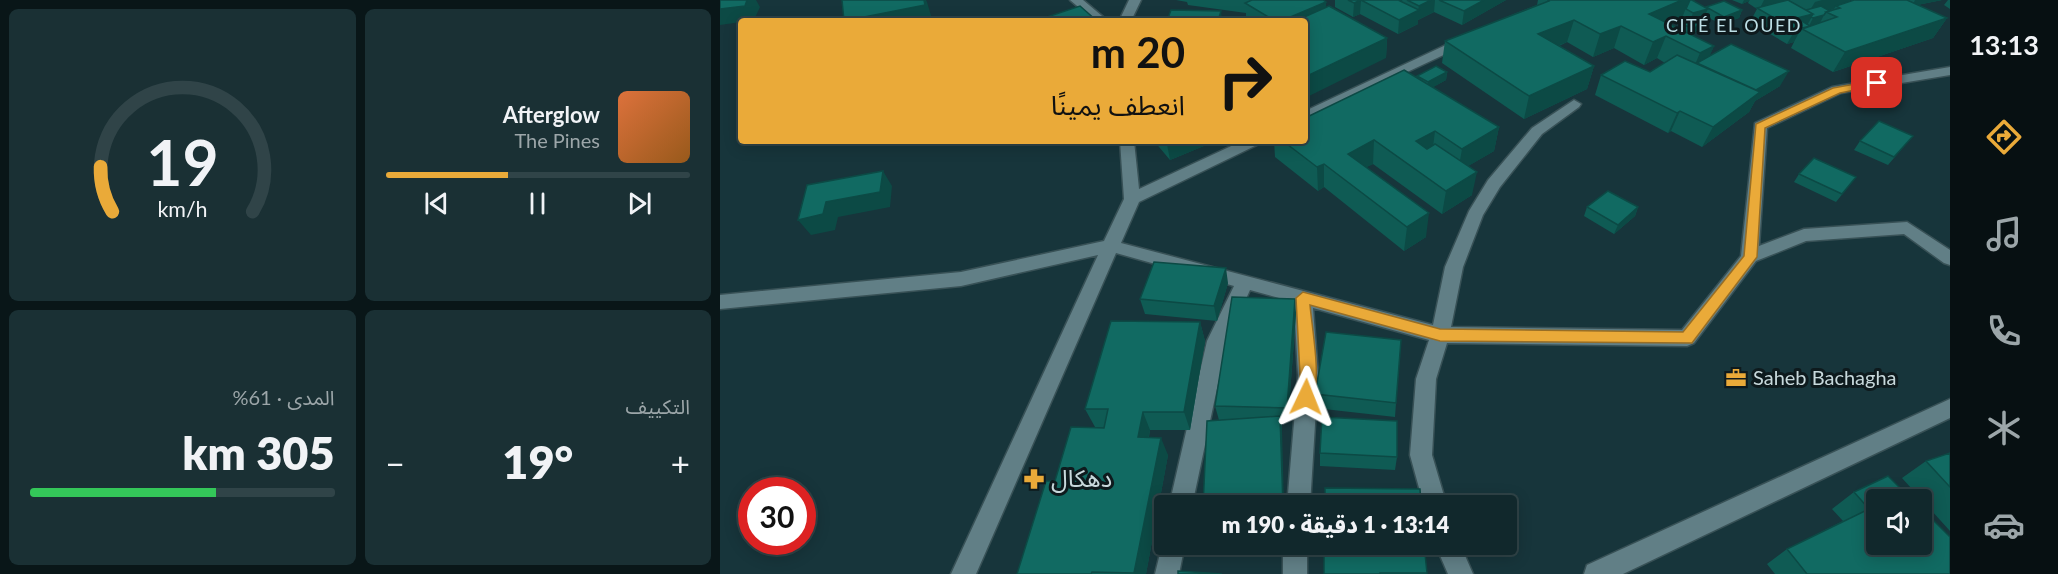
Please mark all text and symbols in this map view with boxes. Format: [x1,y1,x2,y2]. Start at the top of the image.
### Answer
district label: CITÉ EL OUED [1666,14,1802,36]
text: 20 m [1091,27,1185,77]
text: 13:13 [1969,28,2039,61]
icon: right [1206,42,1284,120]
pin [1851,57,1902,108]
icon: arrive [1860,66,1893,99]
text: انعطف يمينًا [1051,88,1185,121]
text: Afterglow [503,101,600,128]
icon: directions [1983,116,2025,158]
text: 19 [146,124,218,199]
text: The Pines [514,128,600,152]
icon: previous [420,187,453,220]
icon: pause [521,187,554,220]
icon: next [623,187,656,220]
text: km/h [157,197,207,223]
icon: music [1983,213,2025,255]
icon: phone [1983,310,2025,352]
position arrow [1274,365,1338,429]
place label: Saheb Bachagha [1753,365,1897,389]
office icon: Saheb Bachagha [1724,366,1748,390]
text: المدى · 61% [232,385,335,409]
text: التكييف [626,394,690,418]
icon: climate [1983,407,2025,449]
text: 305 km [182,426,335,480]
text: 19° [502,435,573,489]
text: − [386,443,405,483]
text: + [671,443,690,483]
place label: دهكال [1051,463,1112,493]
pharmacy icon: دهكال [1022,467,1046,491]
speed limit sign: 30 [738,477,816,555]
map controls [1866,489,1932,555]
button: sound [1866,489,1932,555]
icon: car [1983,504,2025,546]
text: 13:14 · 1 دقيقة · 190 m [1222,511,1449,538]

